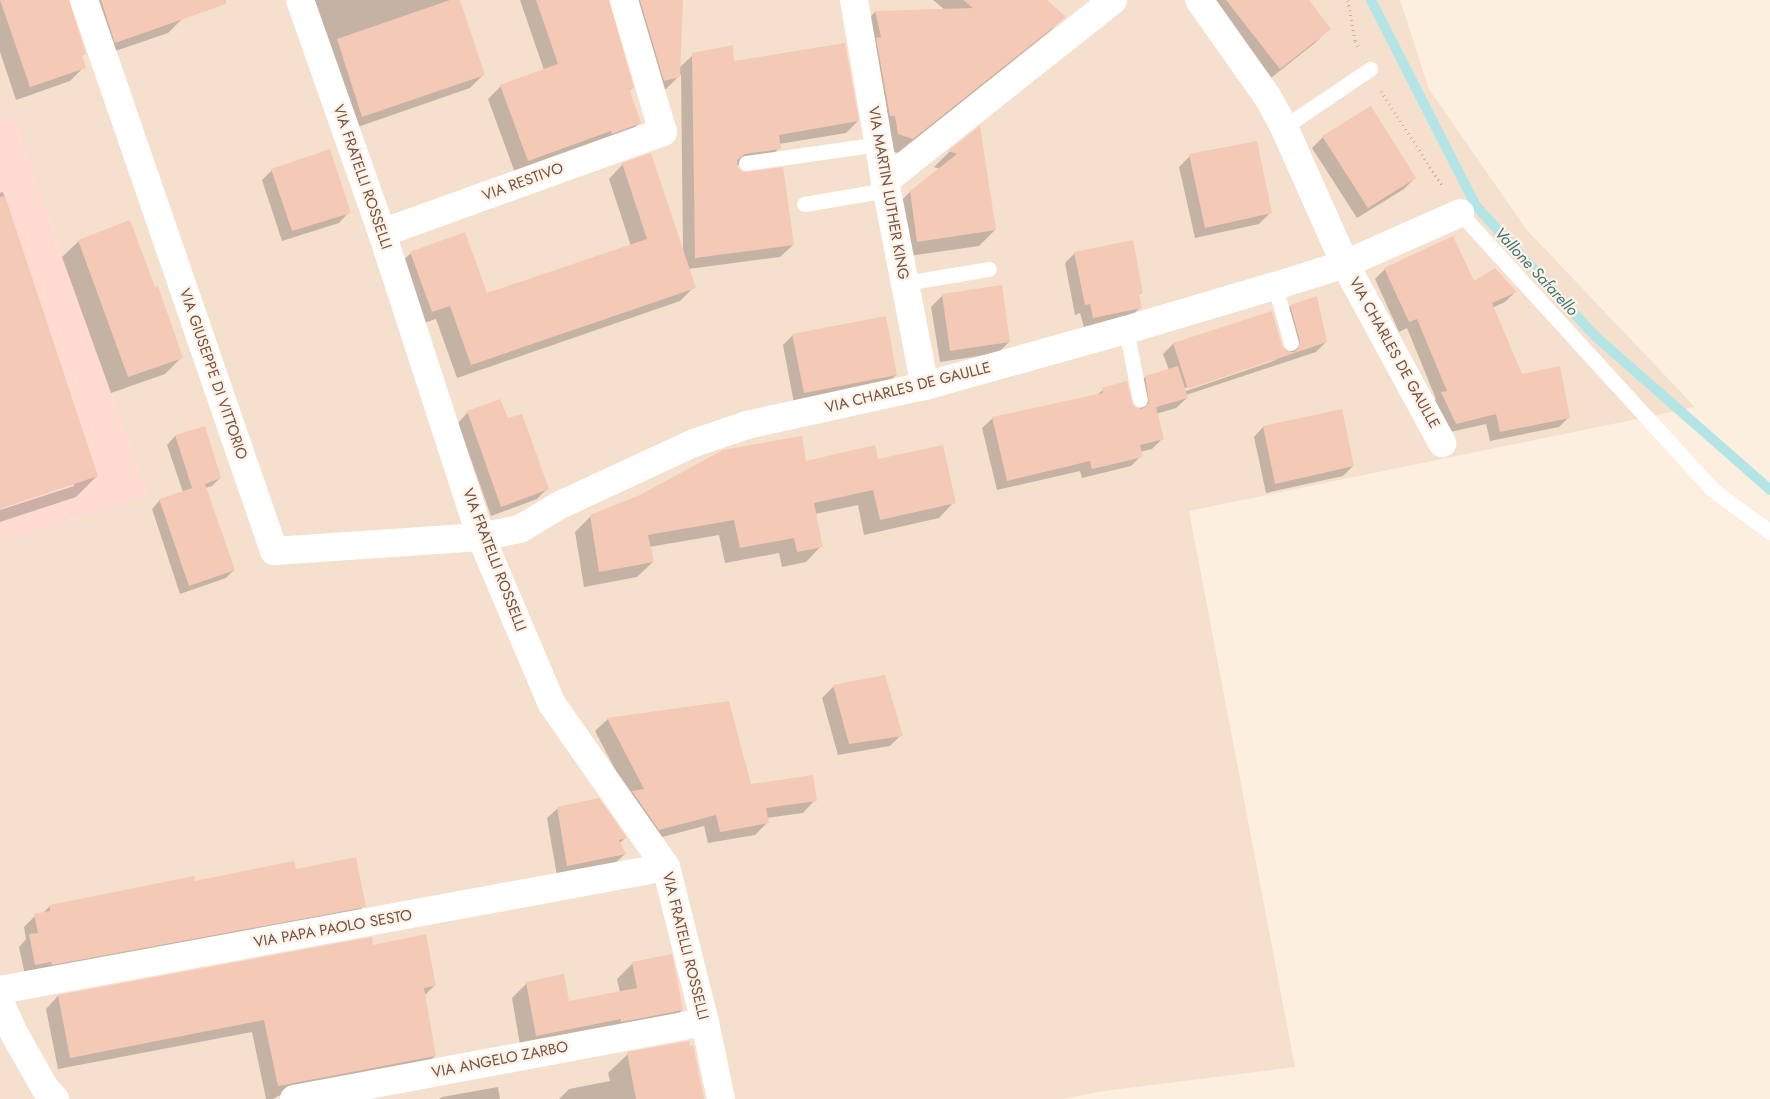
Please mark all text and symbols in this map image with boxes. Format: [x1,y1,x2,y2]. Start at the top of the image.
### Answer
street label: VIA FRATELLI ROSSELLI [329,102,395,252]
street label: VIA MARTIN LUTHER KING [864,105,912,281]
street label: VIA RESTIVO [480,159,566,205]
water label: Vallone Safarello [1490,224,1582,320]
street label: VIA CHARLES DE GAULLE [1345,274,1443,432]
street label: VIA GIUSEPPE DI VITTORIO [175,286,251,462]
street label: VIA CHARLES DE GAULLE [823,359,993,417]
street label: VIA FRATELLI ROSSELLI [458,486,530,634]
street label: VIA FRATELLI ROSSELLI [658,870,712,1022]
street label: VIA PAPA PAOLO SESTO [252,906,414,952]
street label: VIA ANGELO ZARBO [430,1038,570,1082]

